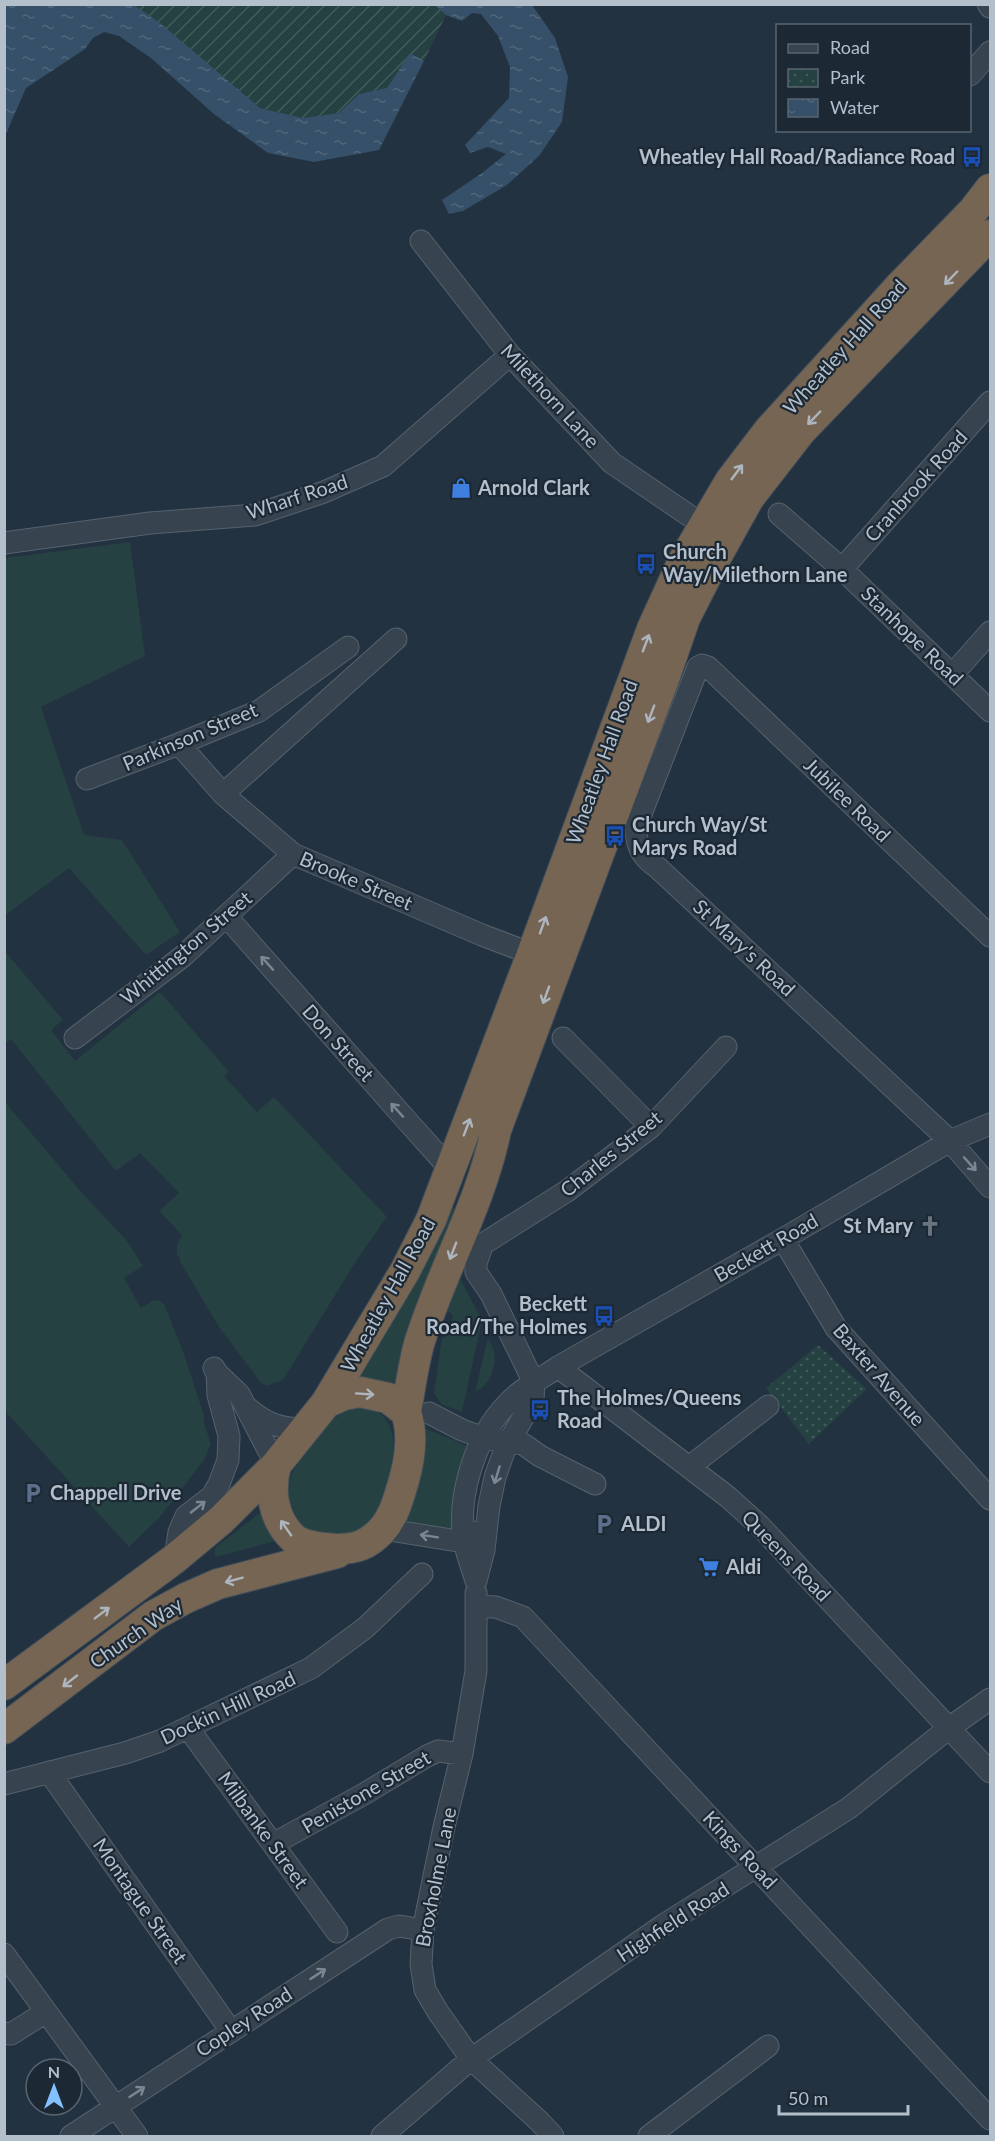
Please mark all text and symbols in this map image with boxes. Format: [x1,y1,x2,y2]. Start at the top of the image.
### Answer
legend [776,24,971,132]
text: Road [830,36,870,58]
text: Park [830,66,866,88]
text: Water [830,96,879,118]
place label: Wheatley Hall Road/Radiance Road [639,144,955,168]
bus stop icon: Wheatley Hall Road/Radiance Road [960,145,984,169]
one-way arrow [943,271,958,286]
street label: Wheatley Hall Road [777,274,911,419]
street label: Milethorn Lane [496,338,605,452]
one-way arrow [807,410,822,425]
street label: Cranbrook Road [859,425,972,546]
one-way arrow [731,464,744,480]
street label: Wharf Road [243,468,350,524]
place label: Arnold Clark [477,475,590,499]
shop icon: Arnold Clark [449,476,473,500]
place label: Church Way/Milethorn Lane [663,539,848,586]
bus stop icon: Church Way/Milethorn Lane [634,552,658,576]
street label: Stanhope Road [857,581,969,690]
one-way arrow [642,635,653,653]
street label: Wheatley Hall Road [560,676,642,847]
street label: Parkinson Street [119,697,261,775]
one-way arrow [644,705,655,723]
street label: Jubilee Road [800,752,896,846]
place label: Church Way/St Marys Road [632,812,768,859]
bus stop icon: Church Way/St Marys Road [603,824,627,848]
street label: Brooke Street [296,846,416,915]
street label: Whittington Street [115,885,256,1009]
street label: St Mary's Road [689,894,801,1001]
one-way arrow [538,916,549,935]
one-way arrow [260,956,274,971]
one-way arrow [539,986,550,1004]
street label: Don Street [298,999,380,1086]
one-way arrow [390,1102,404,1117]
street label: Charles Street [555,1105,666,1201]
one-way arrow [462,1118,473,1137]
one-way arrow [963,1156,977,1171]
street label: Beckett Road [709,1208,822,1287]
street label: Wheatley Hall Road [335,1213,440,1376]
place label: St Mary [843,1213,913,1237]
church icon: St Mary [918,1214,942,1238]
one-way arrow [447,1241,458,1260]
place label: Beckett Road/The Holmes [426,1291,587,1338]
bus stop icon: Beckett Road/The Holmes [592,1304,616,1328]
street label: Baxter Avenue [829,1318,931,1430]
place label: The Holmes/Queens Road [557,1385,741,1432]
one-way arrow [355,1389,375,1400]
bus stop icon: The Holmes/Queens Road [528,1398,552,1422]
one-way arrow [491,1465,502,1484]
place label: Chappell Drive [50,1480,182,1504]
parking icon: Chappell Drive [21,1481,45,1505]
one-way arrow [189,1501,205,1514]
street label: Queens Road [737,1505,836,1606]
place label: ALDI [620,1511,666,1535]
parking icon: ALDI [592,1512,616,1536]
one-way arrow [280,1521,292,1537]
one-way arrow [419,1531,439,1542]
place label: Aldi [725,1554,761,1578]
supermarket icon: Aldi [697,1555,721,1579]
one-way arrow [225,1574,244,1586]
street label: Church Way [84,1591,187,1673]
one-way arrow [94,1606,110,1619]
street label: Dockin Hill Road [156,1665,299,1749]
one-way arrow [62,1675,78,1687]
street label: Penistone Street [297,1745,434,1838]
street label: Milbanke Street [213,1766,314,1892]
street label: Broxholme Lane [410,1805,460,1949]
street label: Kings Road [699,1805,783,1893]
street label: Montague Street [89,1833,193,1968]
street label: Highfield Road [612,1876,733,1966]
one-way arrow [309,1968,325,1980]
street label: Copley Road [191,1981,296,2061]
north arrow [24,2057,84,2117]
text: N [48,2062,60,2081]
scale bar [779,2078,908,2116]
one-way arrow [128,2086,145,2098]
text: 50 m [788,2087,828,2109]

